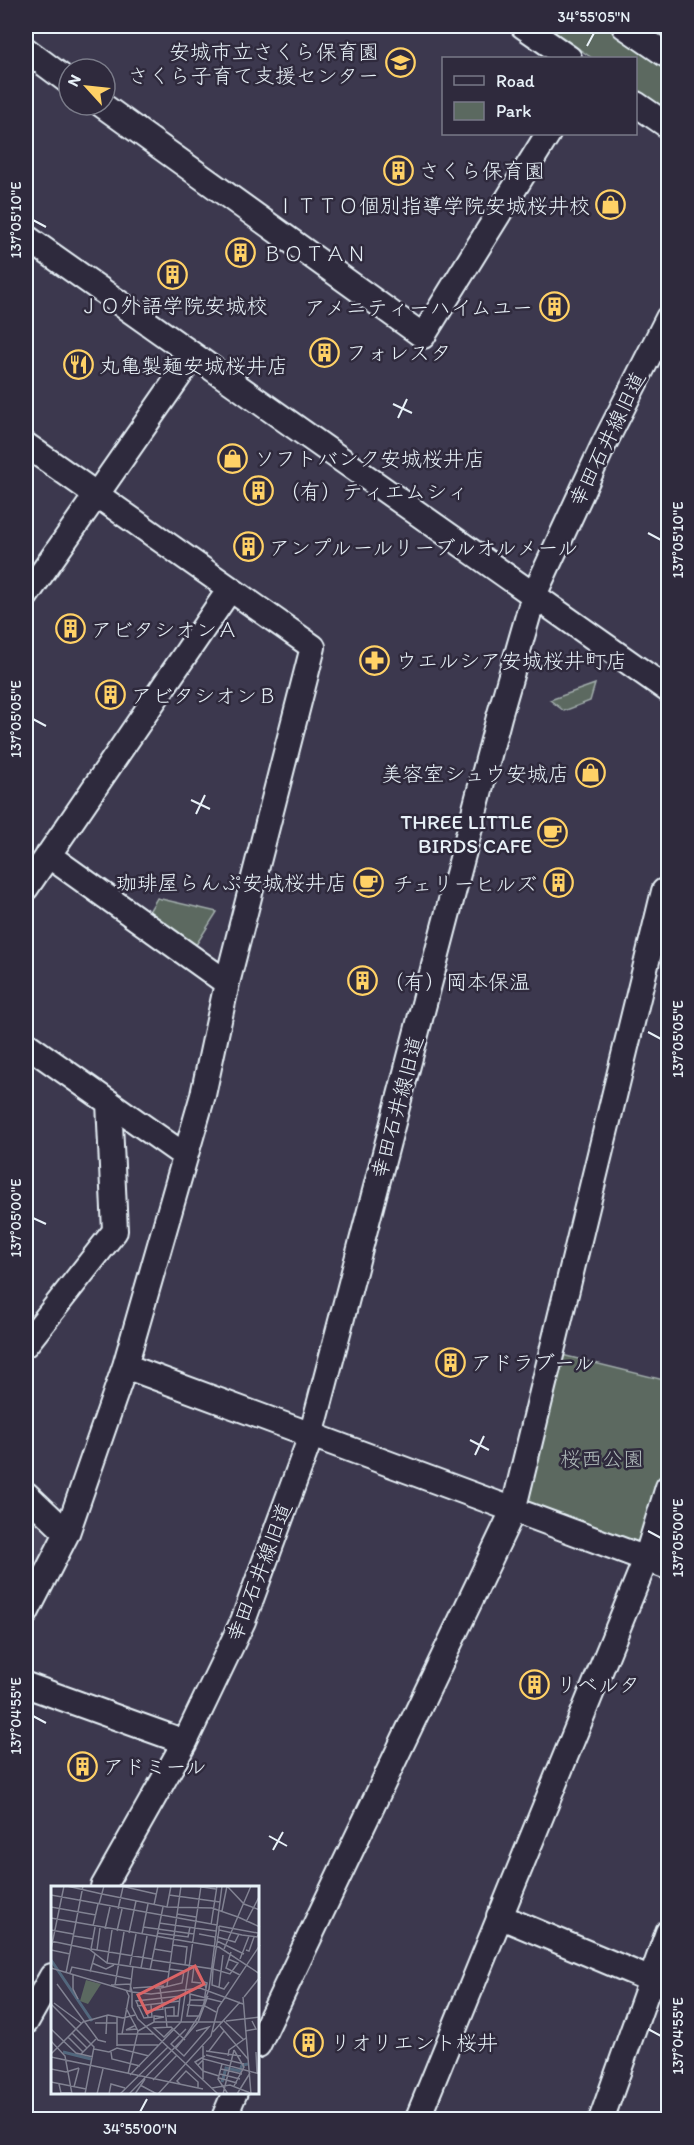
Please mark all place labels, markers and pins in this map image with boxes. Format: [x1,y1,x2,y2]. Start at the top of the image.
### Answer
place label: 安城市立さくら保育園 さくら子育て支援センター [128,39,379,88]
school or university icon: 安城市立さくら保育園 さくら子育て支援センター [384,47,416,79]
building icon: さくら保育園 [382,154,414,186]
place label: さくら保育園 [419,158,545,183]
shop icon: ＩＴＴＯ個別指導学院安城桜井校 [595,189,627,221]
place label: ＩＴＴＯ個別指導学院安城桜井校 [275,193,590,218]
building icon: ＢＯＴＡＮ [225,237,257,269]
place label: ＢＯＴＡＮ [262,241,367,266]
building icon: ＪＯ外語学院安城校 [157,258,189,290]
building icon: アメニティーハイムユー [538,291,570,323]
place label: ＪＯ外語学院安城校 [79,293,268,318]
place label: アメニティーハイムユー [305,295,533,320]
building icon: フォレスタ [309,336,341,368]
place label: フォレスタ [346,340,451,365]
restaurant icon: 丸亀製麺安城桜井店 [62,349,94,381]
place label: 丸亀製麺安城桜井店 [99,353,288,378]
shop icon: ソフトバンク安城桜井店 [217,442,249,474]
place label: ソフトバンク安城桜井店 [254,446,485,471]
building icon: （有）ティエムシィ [242,475,274,507]
place label: （有）ティエムシィ [279,479,468,504]
building icon: アンプルールリーブルオルメール [232,531,264,563]
place label: アンプルールリーブルオルメール [269,535,578,560]
building icon: アビタシオンＡ [54,613,86,645]
place label: アビタシオンＡ [91,617,238,642]
pharmacy icon: ウエルシア安城桜井町店 [359,644,391,676]
place label: ウエルシア安城桜井町店 [396,648,627,673]
building icon: アビタシオンＢ [94,679,126,711]
place label: アビタシオンＢ [131,683,278,708]
shop icon: 美容室シュウ安城店 [574,757,606,789]
place label: 美容室シュウ安城店 [381,761,569,786]
place label: THREE LITTLE BIRDS CAFE [400,809,532,858]
cafe icon: THREE LITTLE BIRDS CAFE [537,817,569,849]
cafe icon: 珈琲屋らんぷ安城桜井店 [352,866,384,898]
building icon: チェリーヒルズ [542,867,574,899]
place label: 珈琲屋らんぷ安城桜井店 [116,870,347,895]
place label: チェリーヒルズ [393,871,537,896]
building icon: （有）岡本保温 [346,965,378,997]
place label: （有）岡本保温 [383,969,530,994]
building icon: アドラブール [434,1346,466,1378]
place label: アドラブール [471,1350,595,1375]
building icon: リベルタ [519,1668,551,1700]
place label: リベルタ [556,1672,640,1697]
building icon: アドミール [66,1750,98,1782]
place label: アドミール [103,1754,206,1779]
building icon: リオリエント桜井 [293,2026,325,2058]
place label: リオリエント桜井 [330,2030,498,2055]

